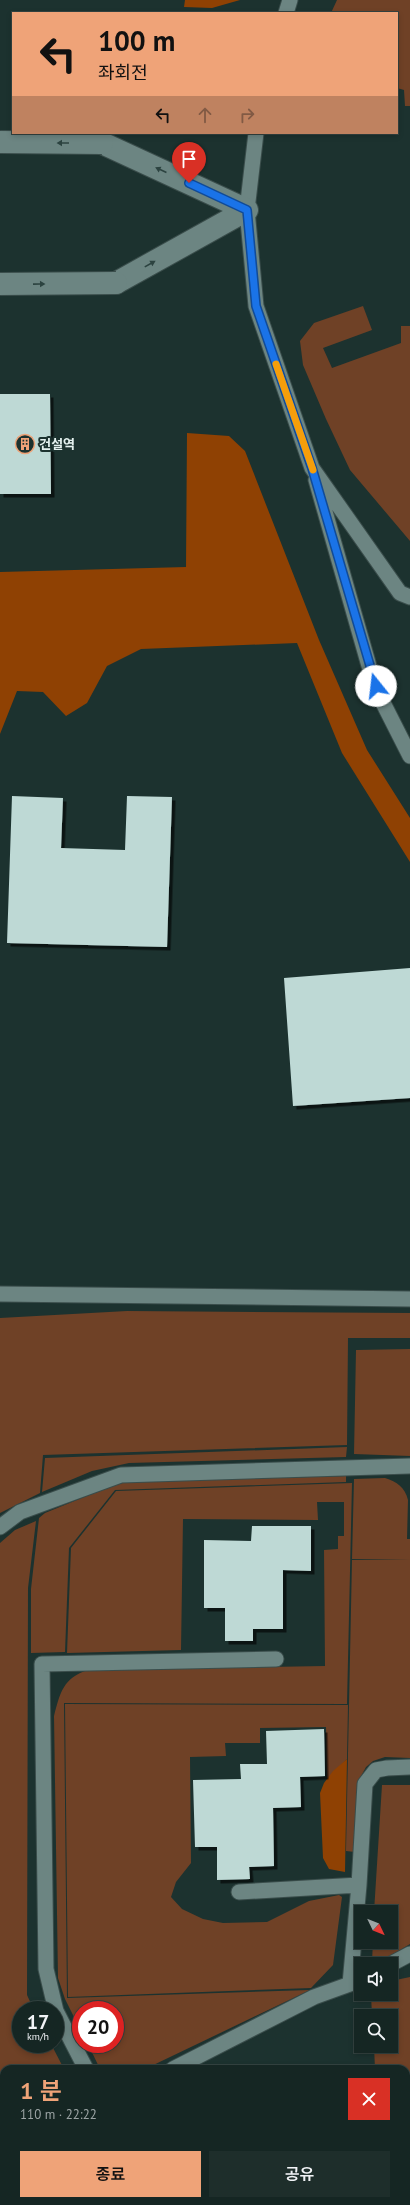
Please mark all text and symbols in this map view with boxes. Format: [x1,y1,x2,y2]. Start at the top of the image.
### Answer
text: 100 m [98,22,175,59]
icon: left [32,28,84,80]
text: 좌회전 [98,61,148,84]
icon: left [152,104,174,126]
icon: ahead [194,104,216,126]
icon: right [236,104,258,126]
one-way arrow [57,139,69,146]
pin [172,142,206,183]
icon: arrive [178,148,200,170]
one-way arrow [155,167,166,173]
one-way arrow [144,261,156,267]
one-way arrow [33,281,46,287]
building icon: 건설역 [14,433,36,455]
place label: 건설역 [39,436,75,453]
position arrow [355,665,397,707]
north arrow [354,1905,398,1949]
map controls [354,1905,398,2053]
button: sound [354,1957,398,2001]
speed limit sign: 20 [72,2001,124,2053]
text: 17 [27,2009,49,2035]
button: search [354,2009,398,2053]
text: km/h [27,2030,49,2043]
text: 1 분 [20,2075,62,2106]
button: close [348,2078,390,2120]
text: 110 m · 22:22 [20,2106,97,2123]
button: 종료 [20,2151,201,2197]
button: 공유 [209,2151,390,2197]

